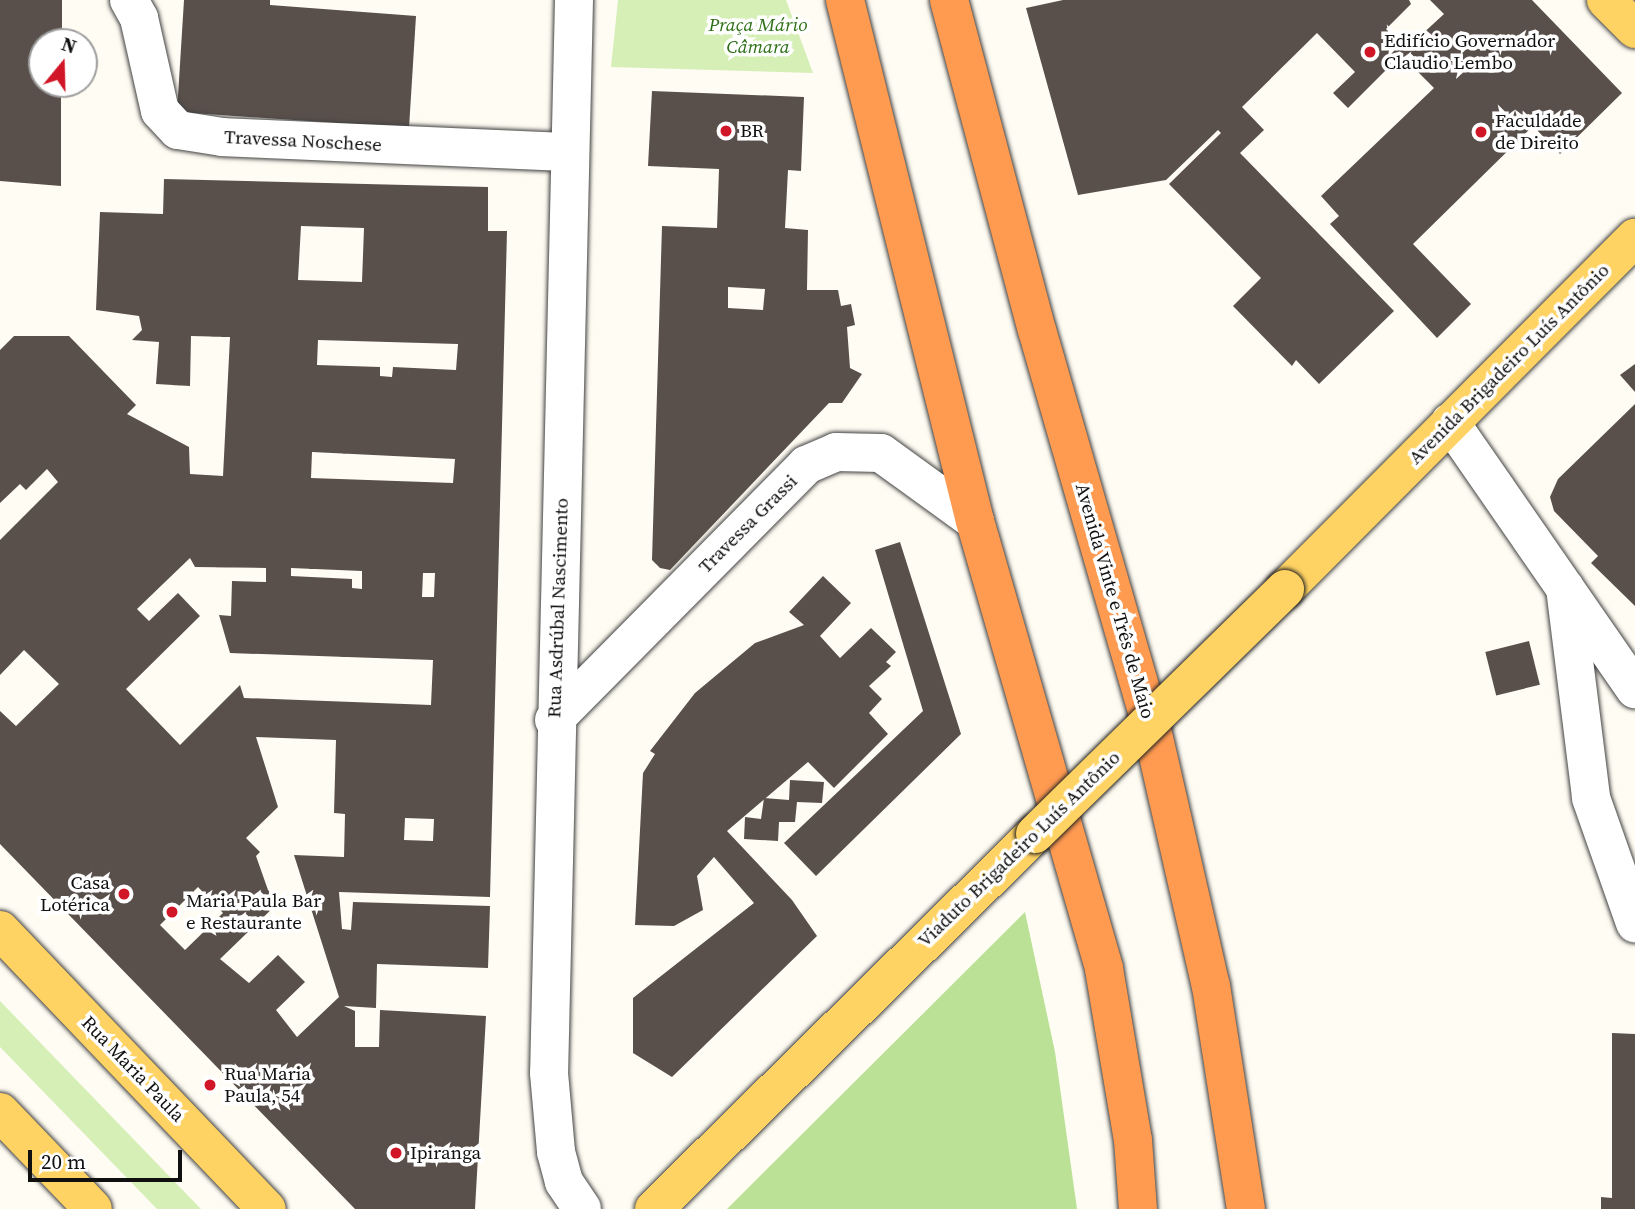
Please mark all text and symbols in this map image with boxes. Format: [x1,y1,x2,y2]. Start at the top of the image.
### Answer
park label: Praça Mário Câmara [708,14,808,58]
north arrow [28,28,98,98]
text: N [58,30,80,60]
place label: Edifício Governador Claudio Lembo [1384,30,1555,74]
marker: Edifício Governador Claudio Lembo [1362,44,1378,60]
place label: Faculdade de Direito [1495,110,1582,154]
place label: BR [740,120,764,142]
marker: BR [718,123,734,139]
marker: Faculdade de Direito [1473,124,1489,140]
street label: Travessa Noschese [223,125,383,157]
street label: Avenida Brigadeiro Luís Antônio [1404,259,1614,469]
street label: Travessa Grassi [694,470,802,578]
street label: Avenida Vinte e Três de Maio [1070,480,1160,722]
street label: Rua Asdrúbal Nascimento [543,498,573,718]
street label: Viaduto Brigadeiro Luís Antônio [913,746,1125,952]
place label: Casa Lotérica [40,872,110,916]
marker: Casa Lotérica [116,886,132,902]
place label: Maria Paula Bar e Restaurante [186,890,321,934]
marker: Maria Paula Bar e Restaurante [164,904,180,920]
street label: Rua Maria Paula [77,1011,189,1127]
place label: Rua Maria Paula, 54 [224,1063,311,1107]
marker: Rua Maria Paula, 54 [202,1077,218,1093]
scale bar [32,1136,186,1180]
place label: Ipiranga [410,1142,481,1164]
marker: Ipiranga [388,1145,404,1161]
text: 20 m [41,1147,86,1176]

